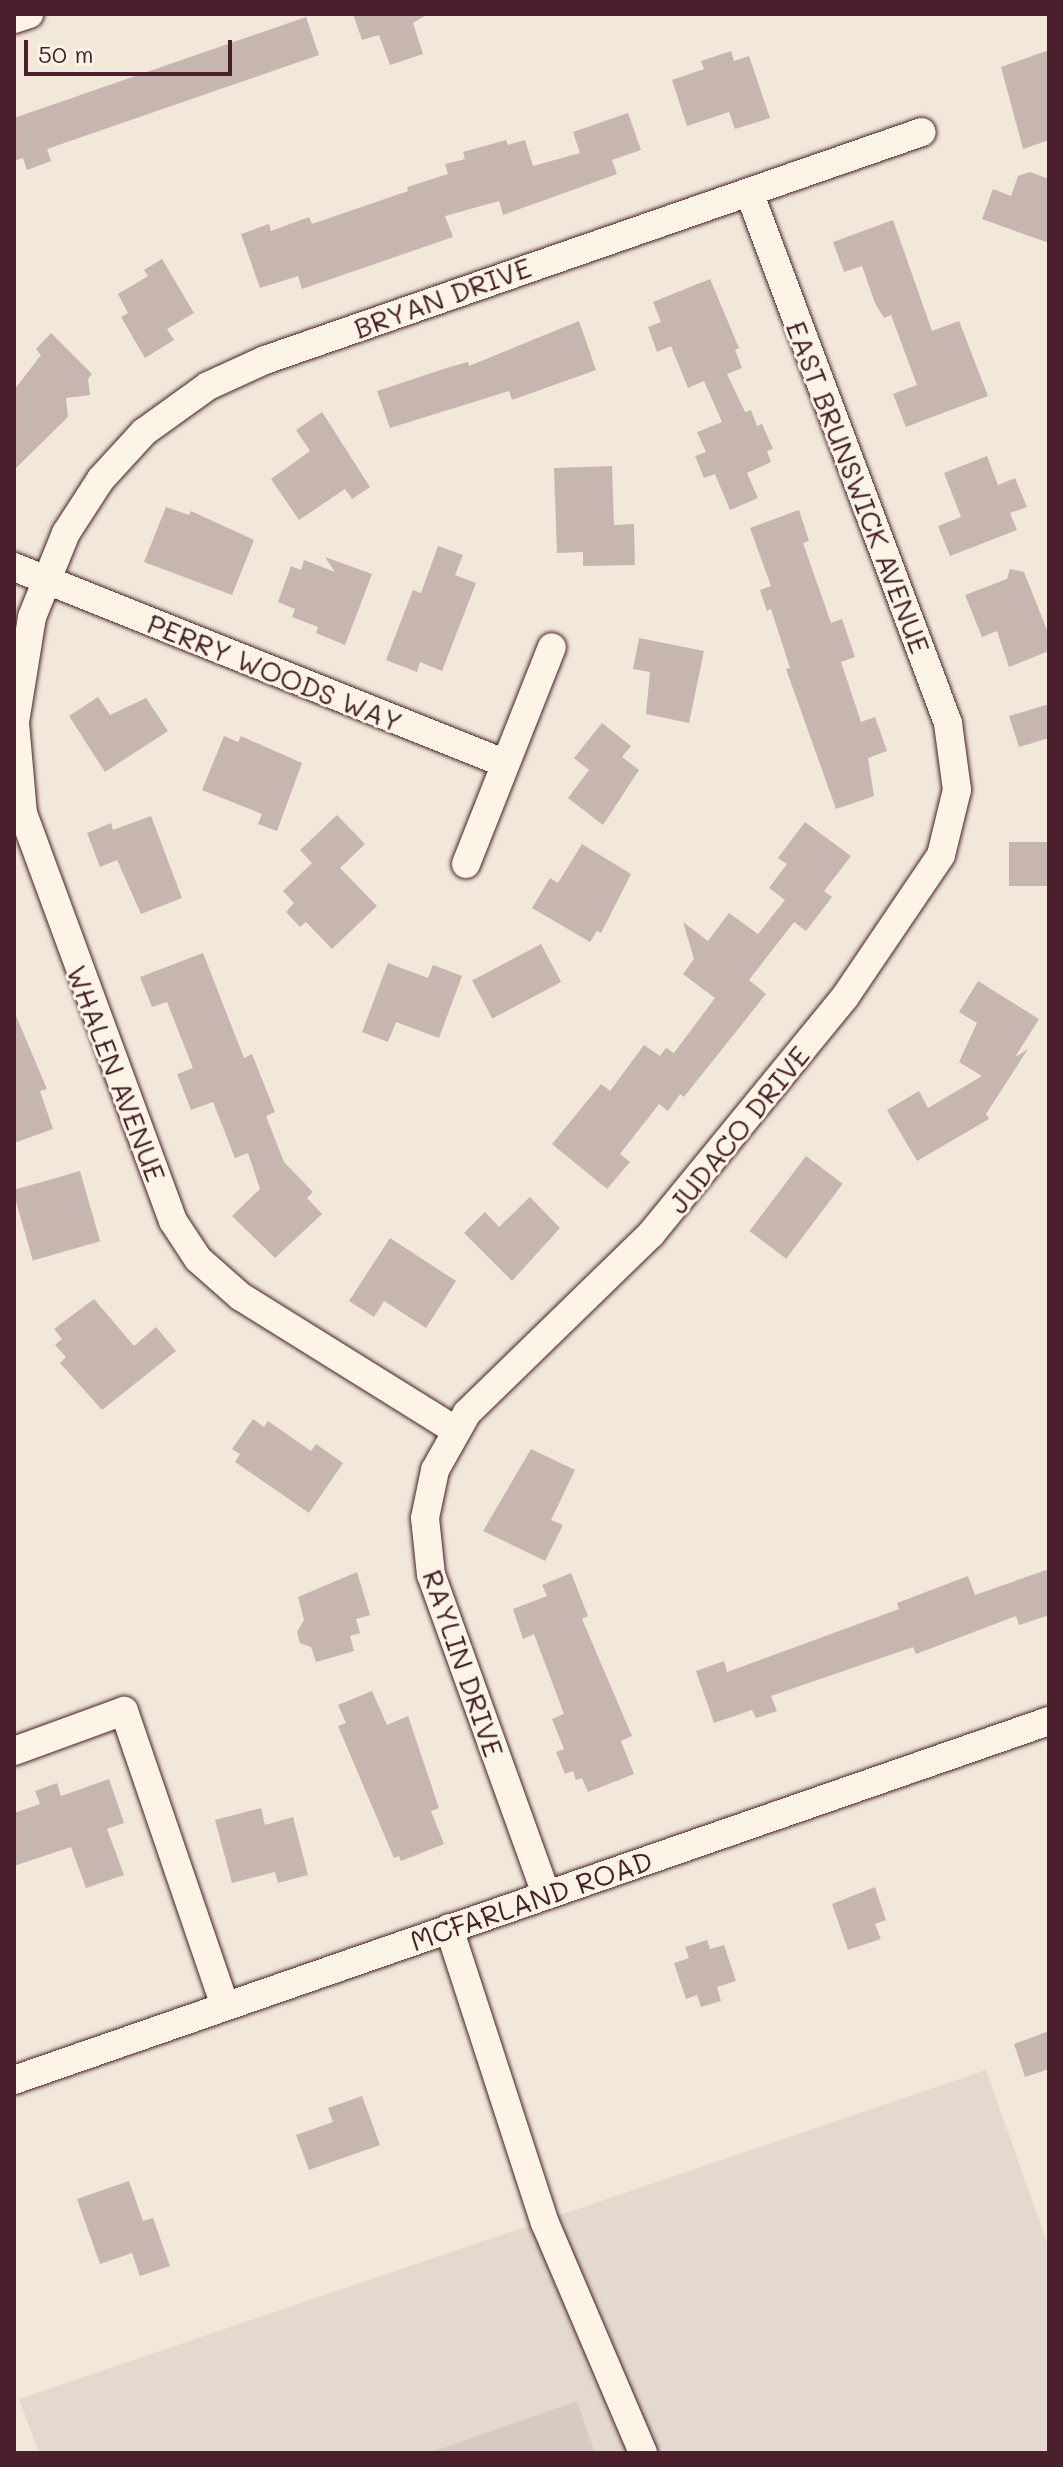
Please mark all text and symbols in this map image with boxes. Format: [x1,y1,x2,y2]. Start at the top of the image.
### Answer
scale bar [28,24,236,74]
text: 50 m [38,38,94,69]
street label: BRYAN DRIVE [349,249,535,345]
street label: EAST BRUNSWICK AVENUE [780,316,938,658]
street label: PERRY WOODS WAY [143,606,407,738]
street label: WHALEN AVENUE [60,960,174,1186]
street label: JUDACO DRIVE [660,1039,816,1219]
street label: RAYLIN DRIVE [416,1565,512,1761]
street label: MCFARLAND ROAD [406,1843,656,1957]

